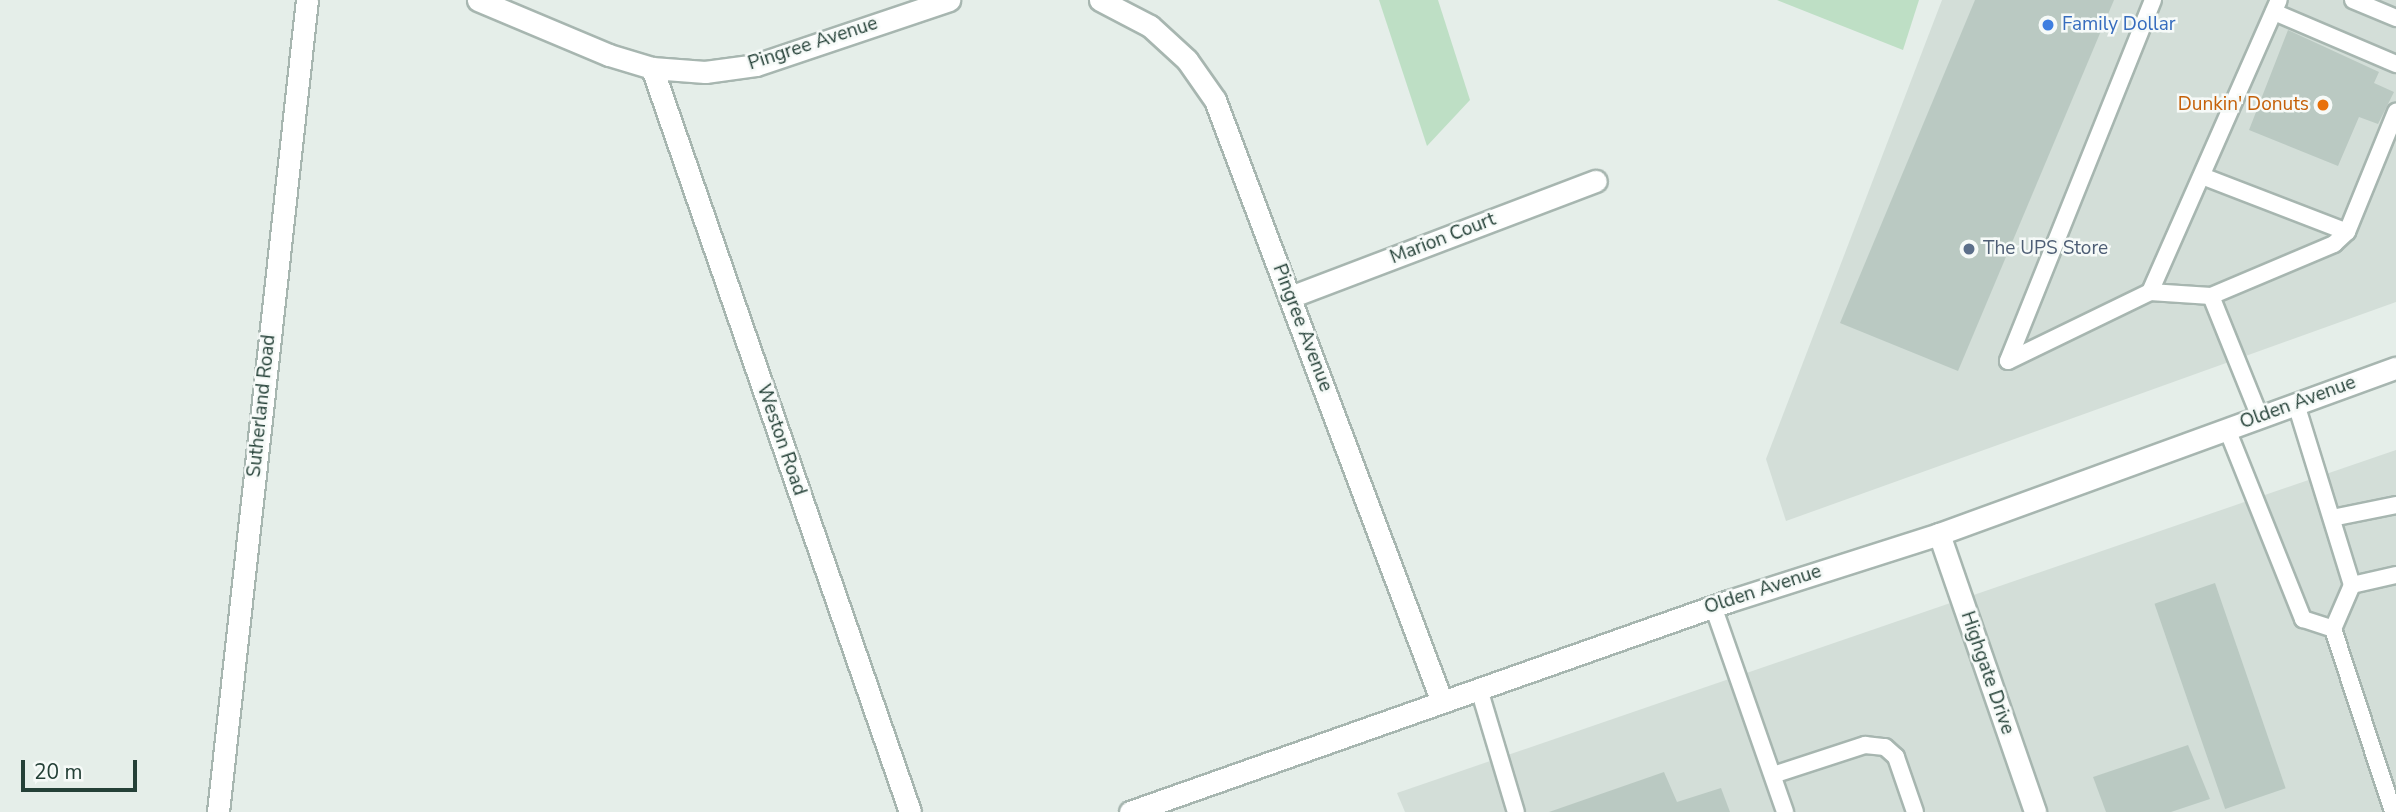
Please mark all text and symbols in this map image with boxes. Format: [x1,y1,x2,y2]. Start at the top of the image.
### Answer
street label: Pingree Avenue [745,12,881,76]
place label: Family Dollar [2062,14,2176,36]
marker: Family Dollar [2040,17,2056,33]
place label: Dunkin' Donuts [2178,94,2309,116]
marker: Dunkin' Donuts [2315,97,2331,113]
street label: Marion Court [1387,208,1499,270]
place label: The UPS Store [1983,238,2108,260]
marker: The UPS Store [1961,241,1977,257]
street label: Pingree Avenue [1267,261,1337,395]
street label: Sutherland Road [243,334,281,478]
street label: Olden Avenue [2237,371,2359,435]
street label: Weston Road [751,381,811,499]
street label: Olden Avenue [1702,560,1824,620]
street label: Highgate Drive [1955,608,2019,738]
scale bar [24,746,140,790]
text: 20 m [34,758,83,786]

